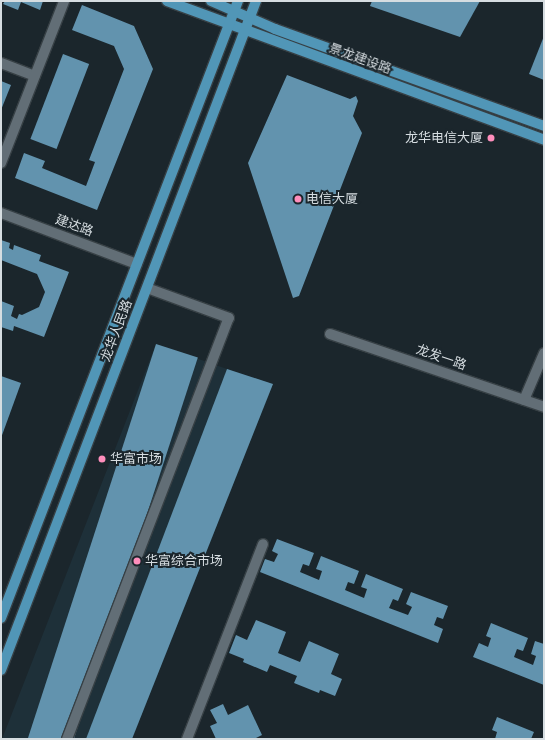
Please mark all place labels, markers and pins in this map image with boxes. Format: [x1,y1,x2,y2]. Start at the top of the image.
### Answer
place label: 龙华电信大厦 [405,130,483,146]
marker: 龙华电信大厦 [486,133,496,143]
place label: 电信大厦 [306,191,358,207]
marker: 电信大厦 [293,194,303,204]
place label: 华富市场 [110,451,162,467]
marker: 华富市场 [97,454,107,464]
place label: 华富综合市场 [145,553,223,569]
marker: 华富综合市场 [132,556,142,566]

